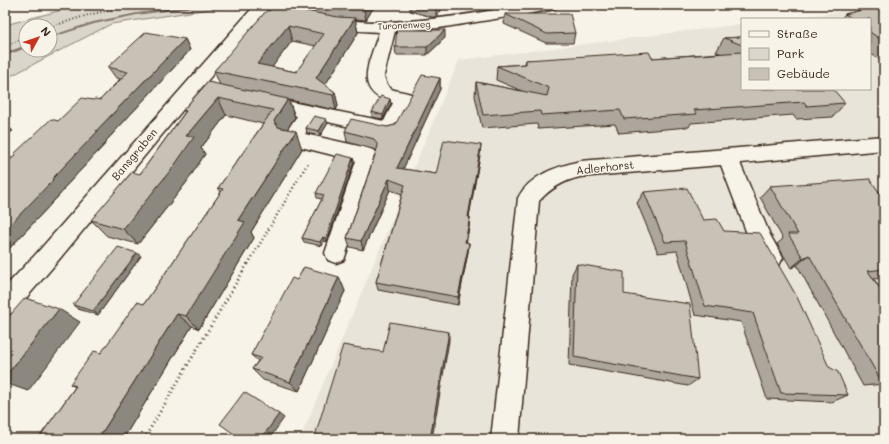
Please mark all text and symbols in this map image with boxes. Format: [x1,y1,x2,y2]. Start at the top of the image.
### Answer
north arrow [18,18,58,58]
street label: Turonenweg [377,18,431,32]
legend [741,18,871,90]
text: N [38,23,54,39]
text: Straße [777,25,818,41]
text: Park [777,45,804,61]
text: Gebäude [777,65,830,81]
street label: Bansgraben [108,125,160,183]
street label: Adlerhorst [575,156,635,177]

